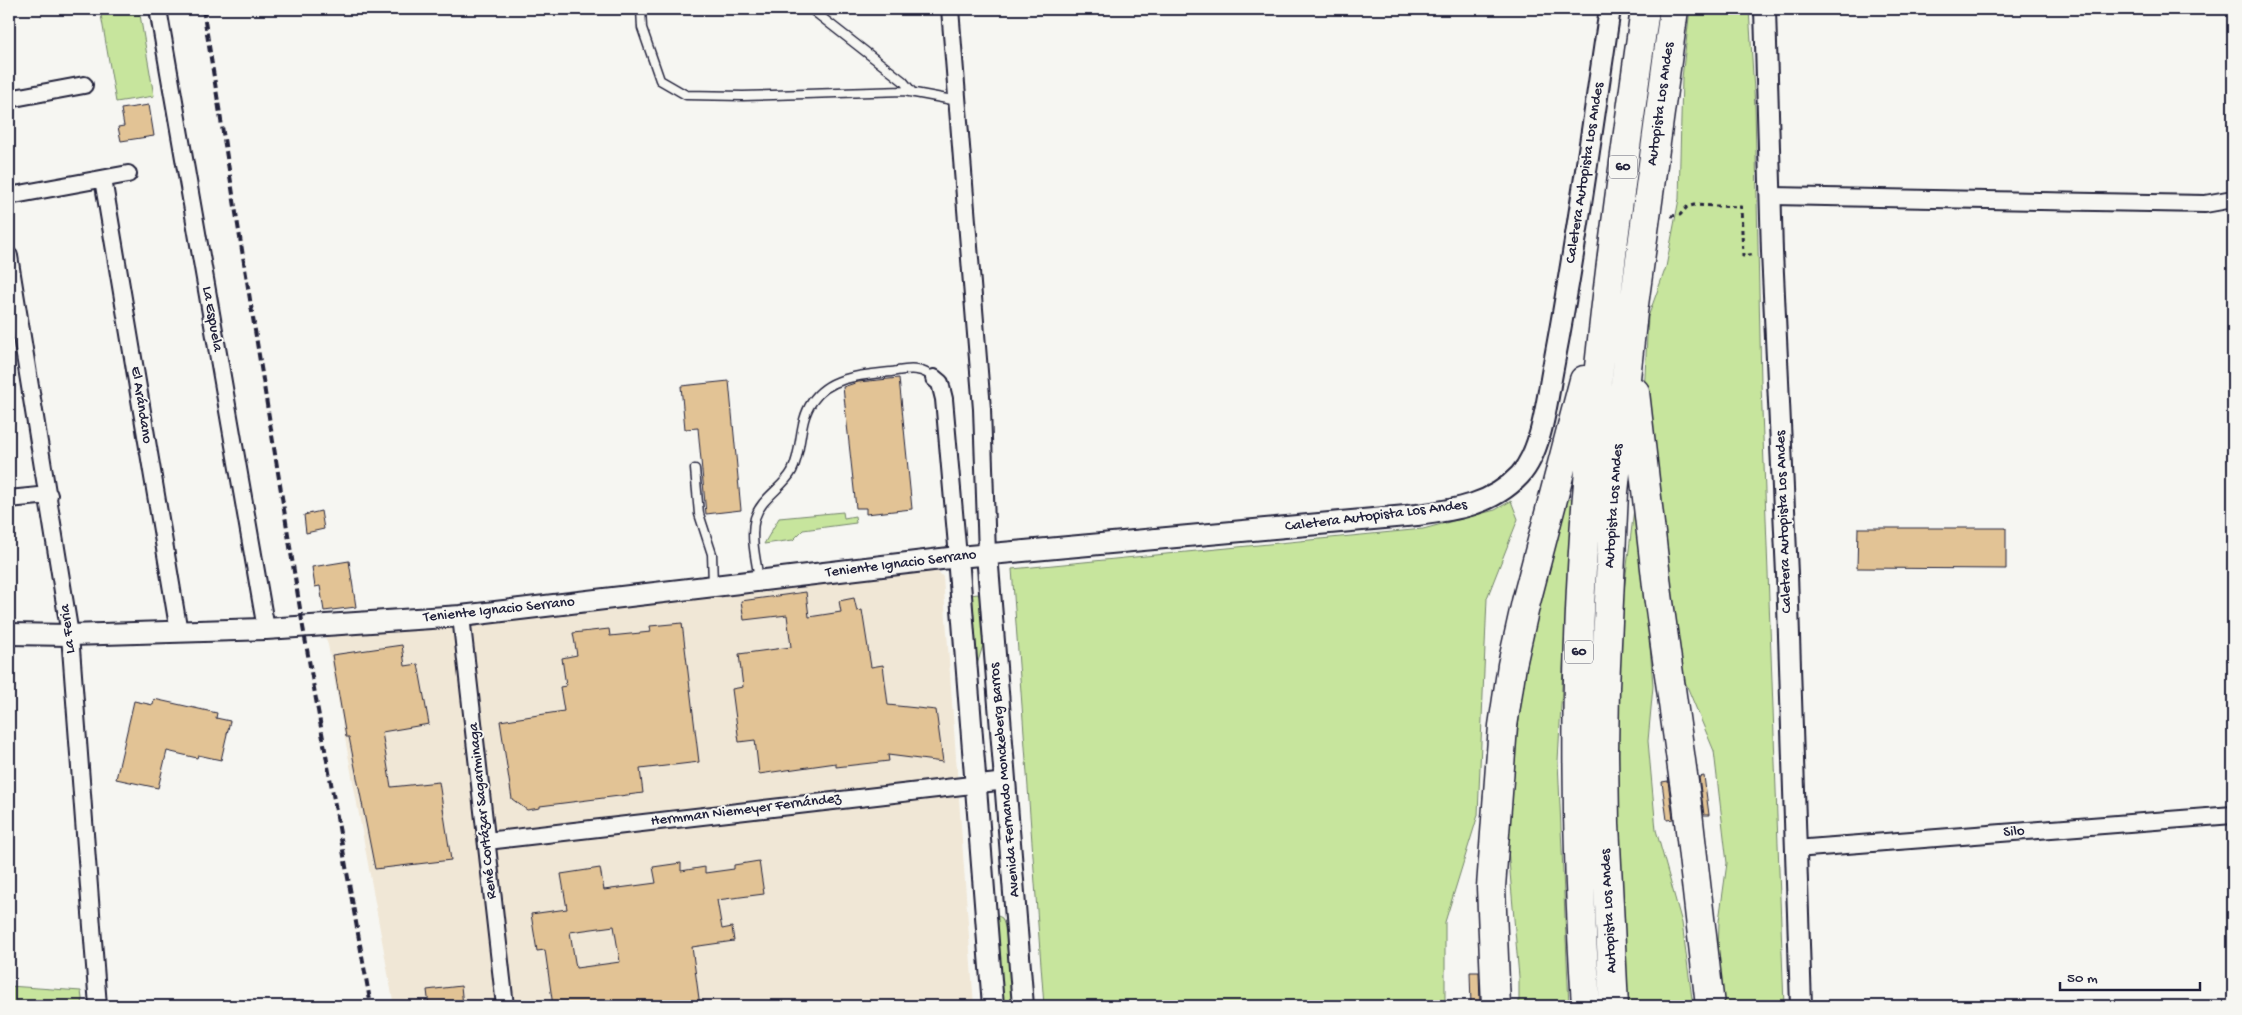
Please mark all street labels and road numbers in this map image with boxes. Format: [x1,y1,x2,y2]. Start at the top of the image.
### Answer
street label: Autopista Los Andes [1643,41,1679,167]
street label: Caletera Autopista Los Andes [1562,81,1608,265]
road number: 60 [1609,156,1637,178]
street label: La Espuela [197,285,227,354]
street label: El Arándano [126,365,156,445]
street label: Caletera Autopista Los Andes [1772,430,1796,614]
street label: Autopista Los Andes [1601,443,1627,569]
street label: Caletera Autopista Los Andes [1284,496,1468,536]
street label: Teniente Ignacio Serrano [823,546,978,582]
street label: Teniente Ignacio Serrano [421,593,576,627]
street label: La Feria [56,603,80,655]
road number: 60 [1565,640,1593,664]
street label: Avenida Fernando Monckeberg Barros [986,661,1024,898]
street label: René Cortázar Sagarminaga [465,721,501,900]
street label: Hermman Niemeyer Fernández [650,789,843,831]
street label: Silo [2003,822,2025,842]
street label: Autopista Los Andes [1597,848,1621,974]

